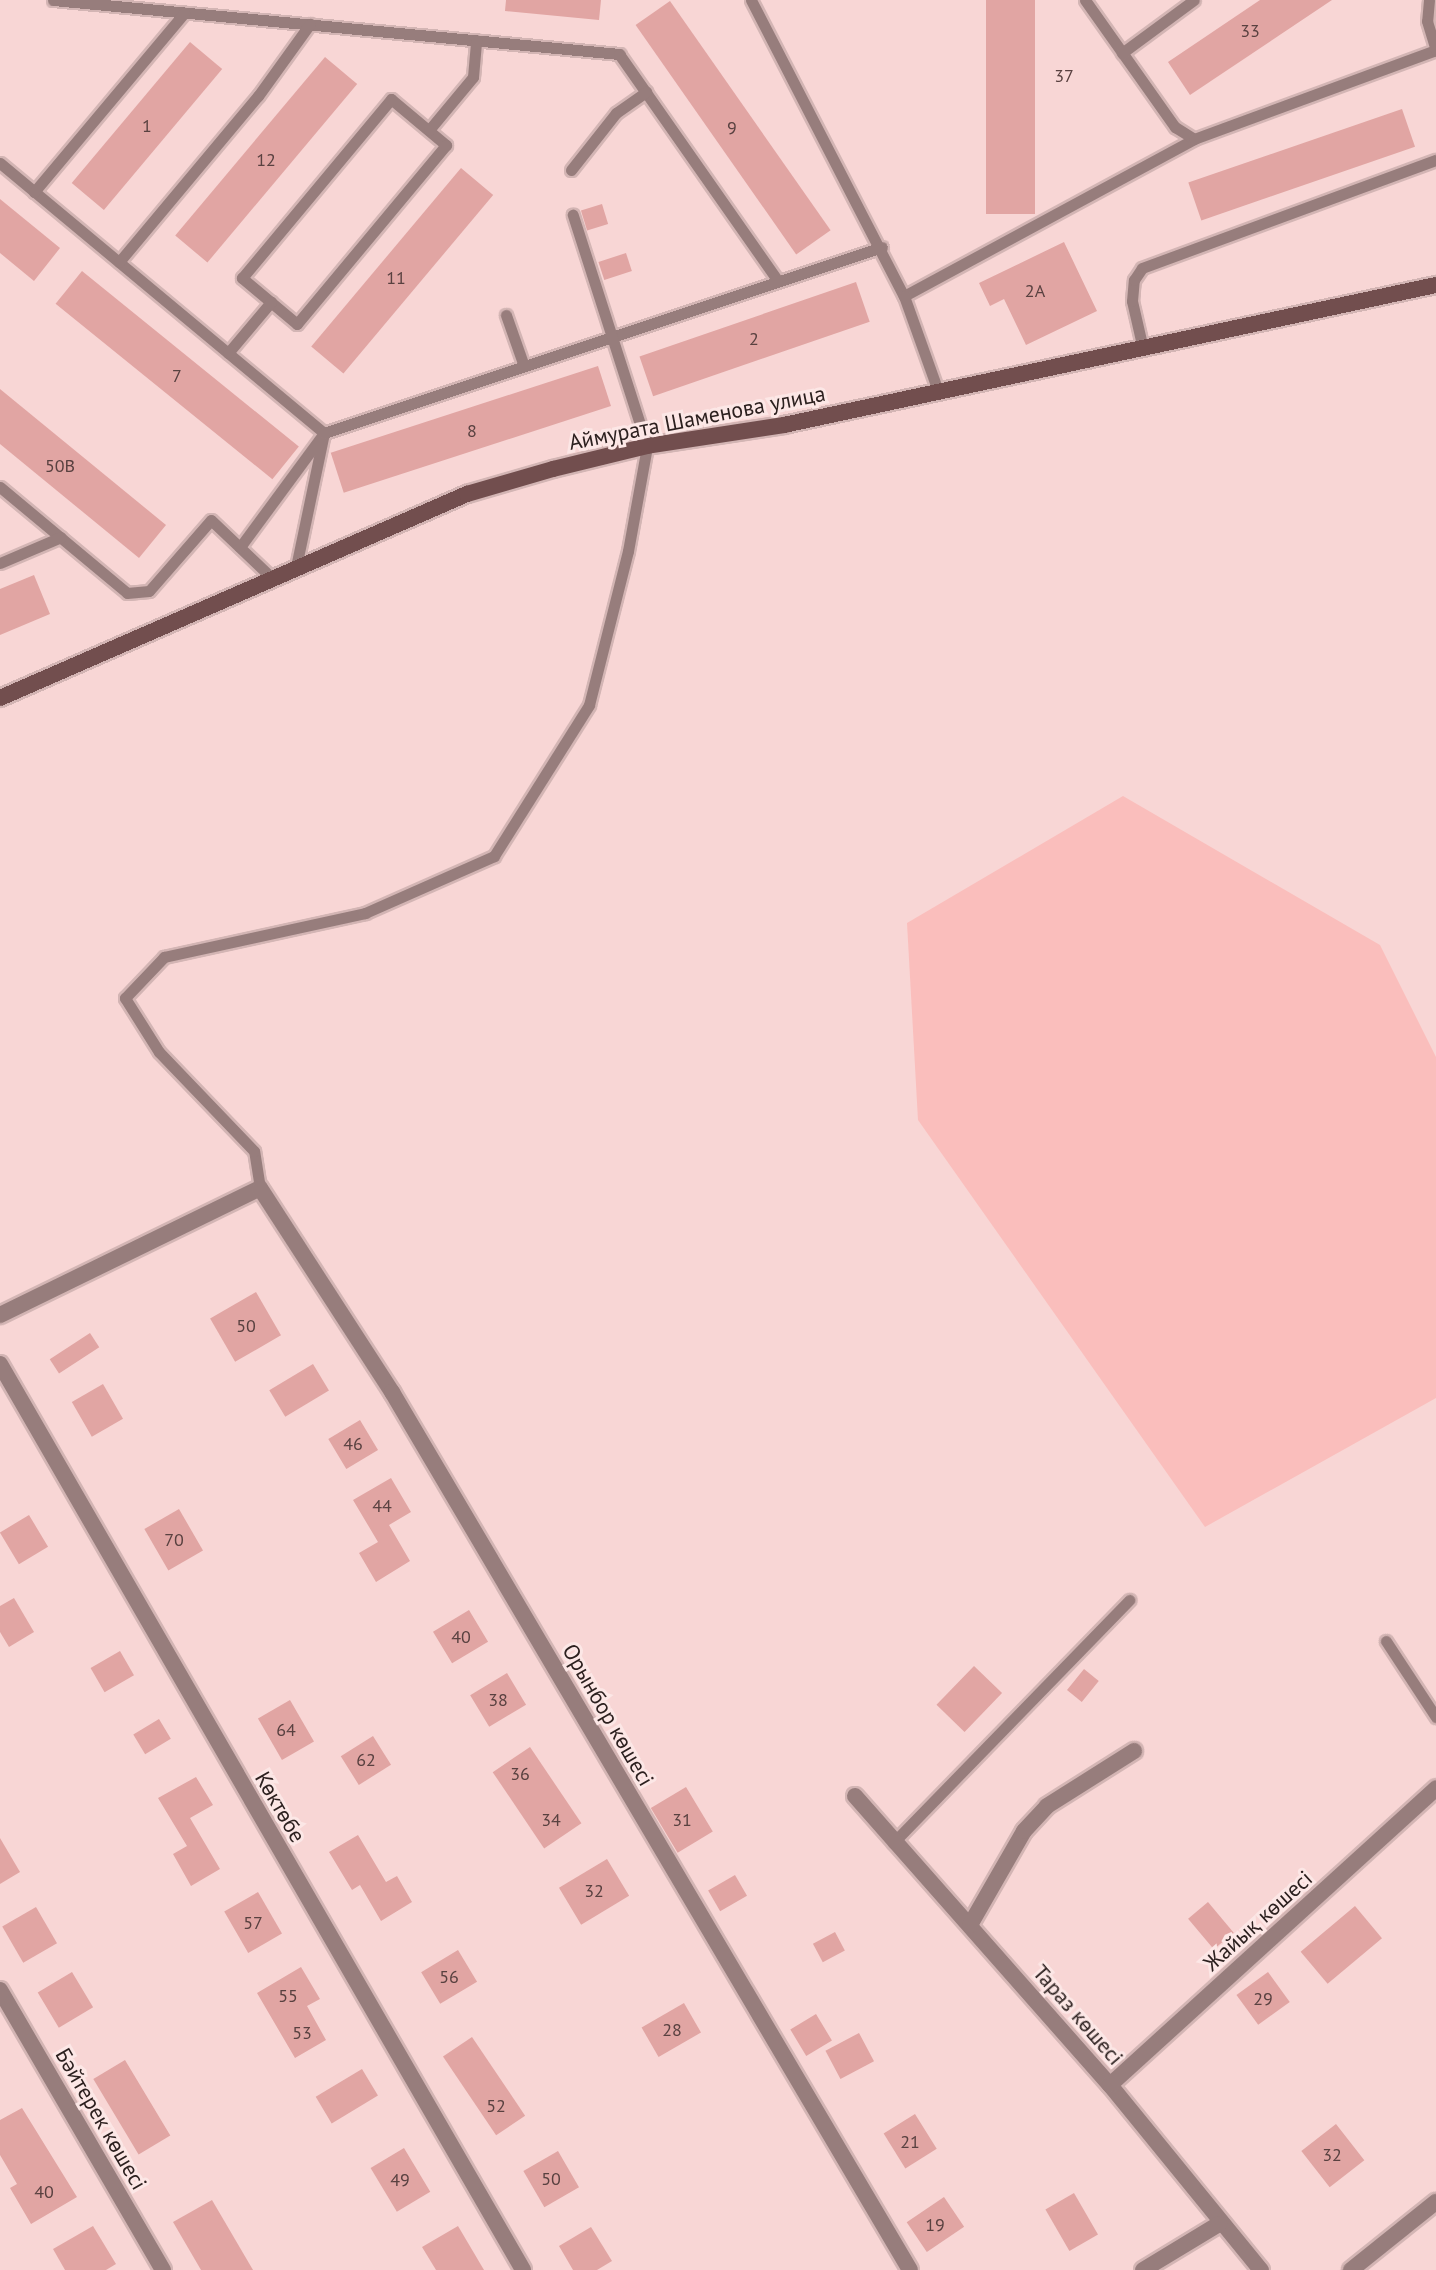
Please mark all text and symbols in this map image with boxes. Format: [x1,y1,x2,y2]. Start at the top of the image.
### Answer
house number: 33 [1240,20,1260,42]
house number: 37 [1054,65,1074,87]
house number: 1 [142,115,152,137]
house number: 9 [727,117,737,139]
house number: 12 [256,149,276,171]
house number: 11 [386,267,406,289]
house number: 2А [1025,280,1045,302]
house number: 2 [749,328,759,350]
house number: 7 [172,365,182,387]
street label: Аймурата Шаменова улица [567,380,827,456]
house number: 8 [467,420,477,442]
house number: 50В [45,455,75,477]
house number: 50 [236,1315,256,1337]
house number: 46 [343,1433,363,1455]
house number: 44 [372,1495,392,1517]
house number: 70 [164,1529,184,1551]
house number: 40 [451,1626,471,1648]
street label: Орынбор көшесі [557,1639,659,1791]
house number: 38 [488,1689,508,1711]
house number: 64 [276,1719,296,1741]
house number: 62 [356,1749,376,1771]
house number: 36 [510,1763,530,1785]
street label: Көктөбе [249,1767,311,1847]
house number: 34 [541,1809,561,1831]
house number: 31 [672,1809,692,1831]
street label: Жайық көшесі [1198,1865,1318,1977]
house number: 32 [584,1880,604,1902]
house number: 57 [243,1912,263,1934]
street label: Тараз көшесі [1027,1960,1129,2070]
house number: 56 [439,1966,459,1988]
house number: 55 [278,1985,298,2007]
house number: 29 [1253,1988,1273,2010]
house number: 28 [662,2019,682,2041]
house number: 53 [292,2022,312,2044]
street label: Бәйтерек көшесі [50,2043,152,2195]
house number: 52 [486,2095,506,2117]
house number: 21 [900,2131,920,2153]
house number: 32 [1322,2144,1342,2166]
house number: 50 [541,2168,561,2190]
house number: 49 [390,2169,410,2191]
house number: 40 [34,2181,54,2203]
house number: 19 [925,2214,945,2236]

